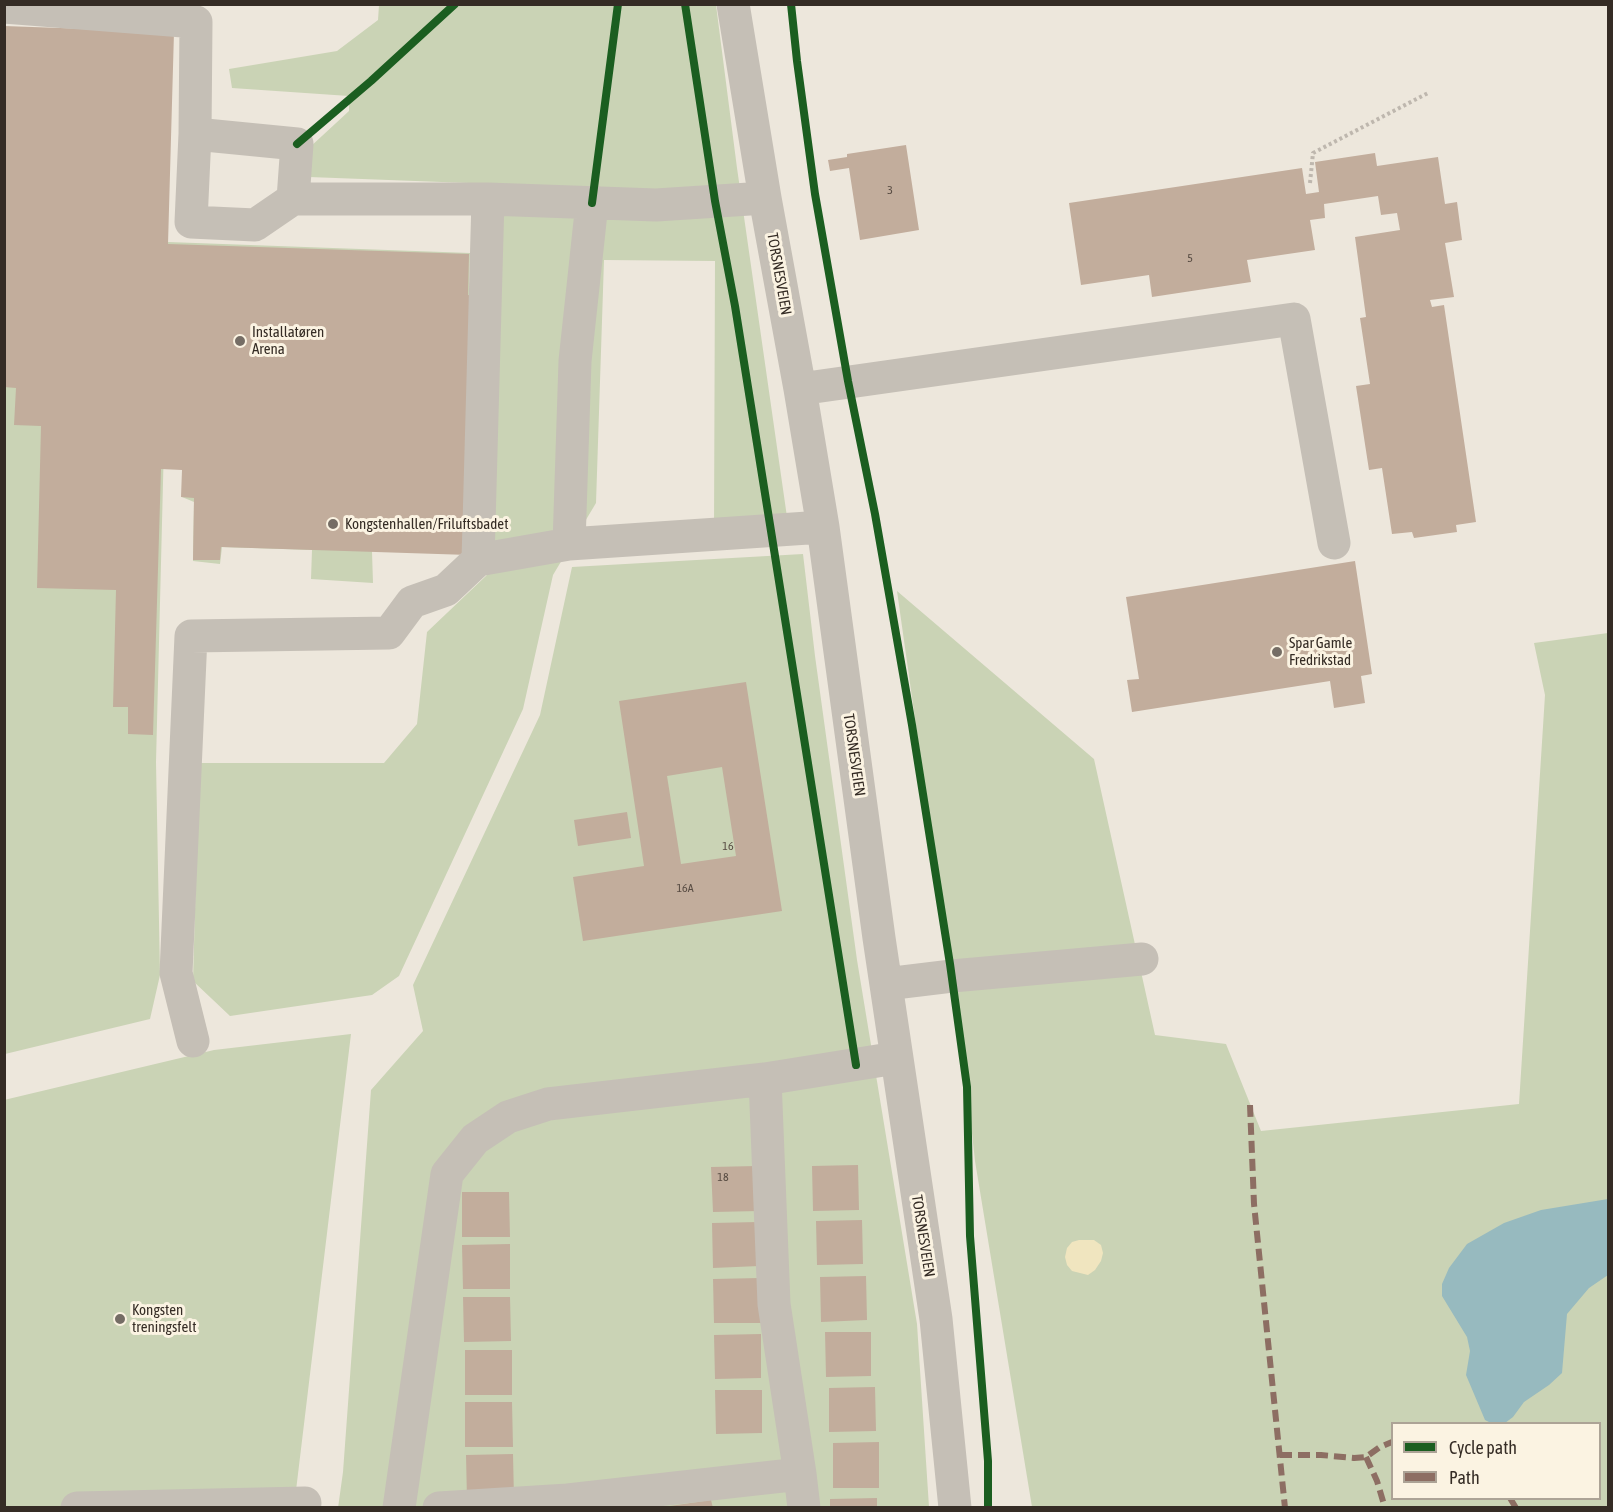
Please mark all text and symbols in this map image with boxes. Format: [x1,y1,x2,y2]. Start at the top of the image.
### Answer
house number: 3 [887,183,893,197]
street label: TORSNESVEIEN [763,231,795,317]
house number: 5 [1187,251,1193,265]
place label: Installatøren Arena [252,323,324,358]
marker: Installatøren Arena [233,334,247,348]
place label: Kongstenhallen/Friluftsbadet [345,515,508,533]
marker: Kongstenhallen/Friluftsbadet [326,517,340,531]
place label: Spar Gamle Fredrikstad [1289,634,1352,669]
marker: Spar Gamle Fredrikstad [1270,645,1284,659]
street label: TORSNESVEIEN [839,713,869,797]
house number: 16 [722,839,734,853]
house number: 16A [676,881,694,895]
house number: 18 [717,1170,729,1184]
street label: TORSNESVEIEN [908,1194,938,1278]
place label: Kongsten treningsfelt [132,1301,197,1336]
marker: Kongsten treningsfelt [113,1312,127,1326]
legend [1391,1422,1601,1500]
text: Cycle path [1449,1437,1517,1458]
text: Path [1449,1467,1480,1488]

